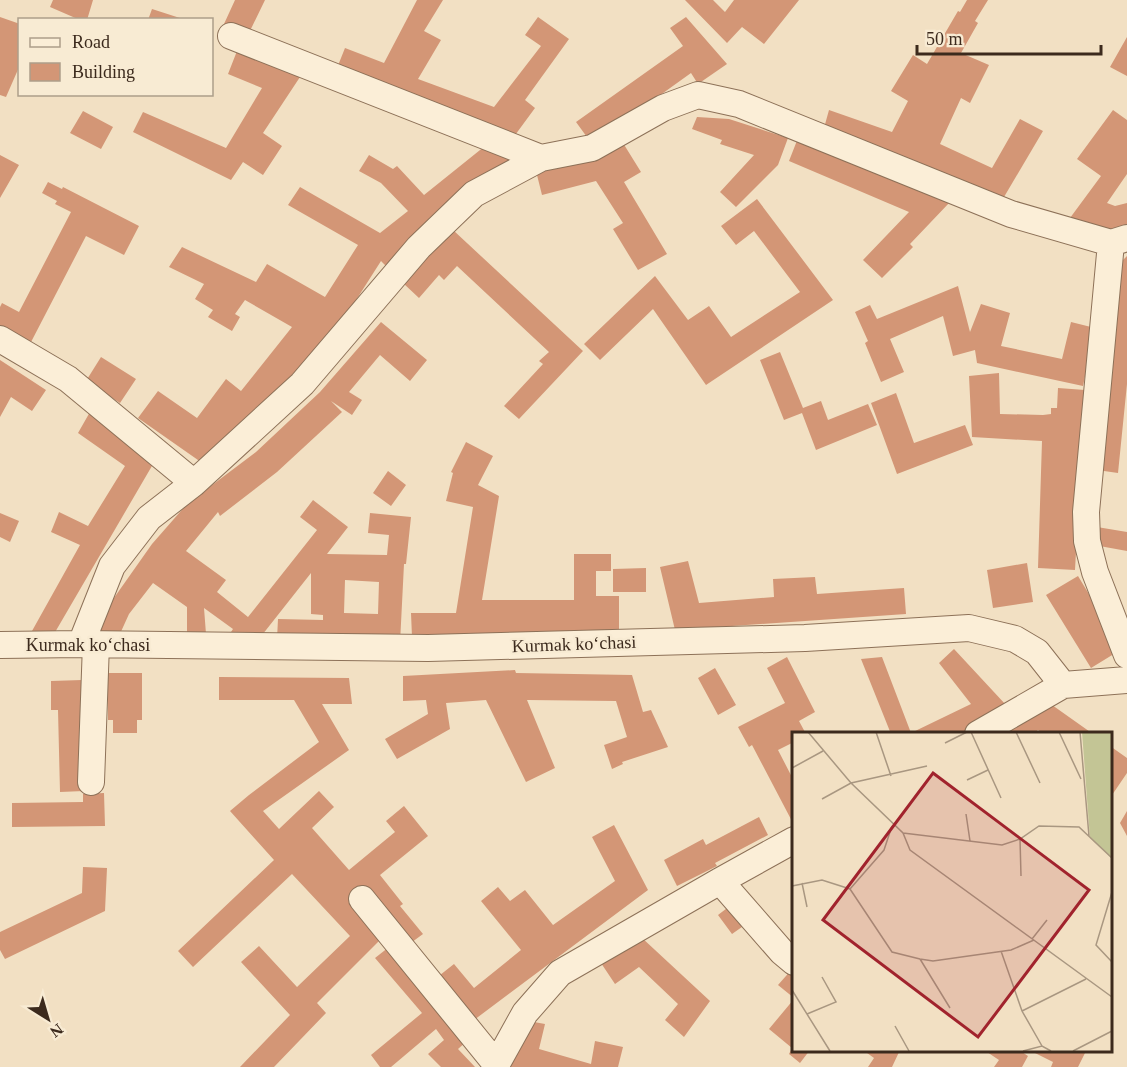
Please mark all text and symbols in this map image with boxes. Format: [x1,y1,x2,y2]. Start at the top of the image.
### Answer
legend [18,18,213,96]
scale bar [917,18,1102,56]
text: 50 m [926,29,963,49]
text: Road [72,32,110,52]
text: Building [72,62,135,82]
street label: Kurmak koʻchasi [511,632,637,656]
street label: Kurmak koʻchasi [26,635,150,655]
inset map [792,732,1112,1052]
north arrow [18,989,78,1049]
text: N [47,1020,66,1041]

